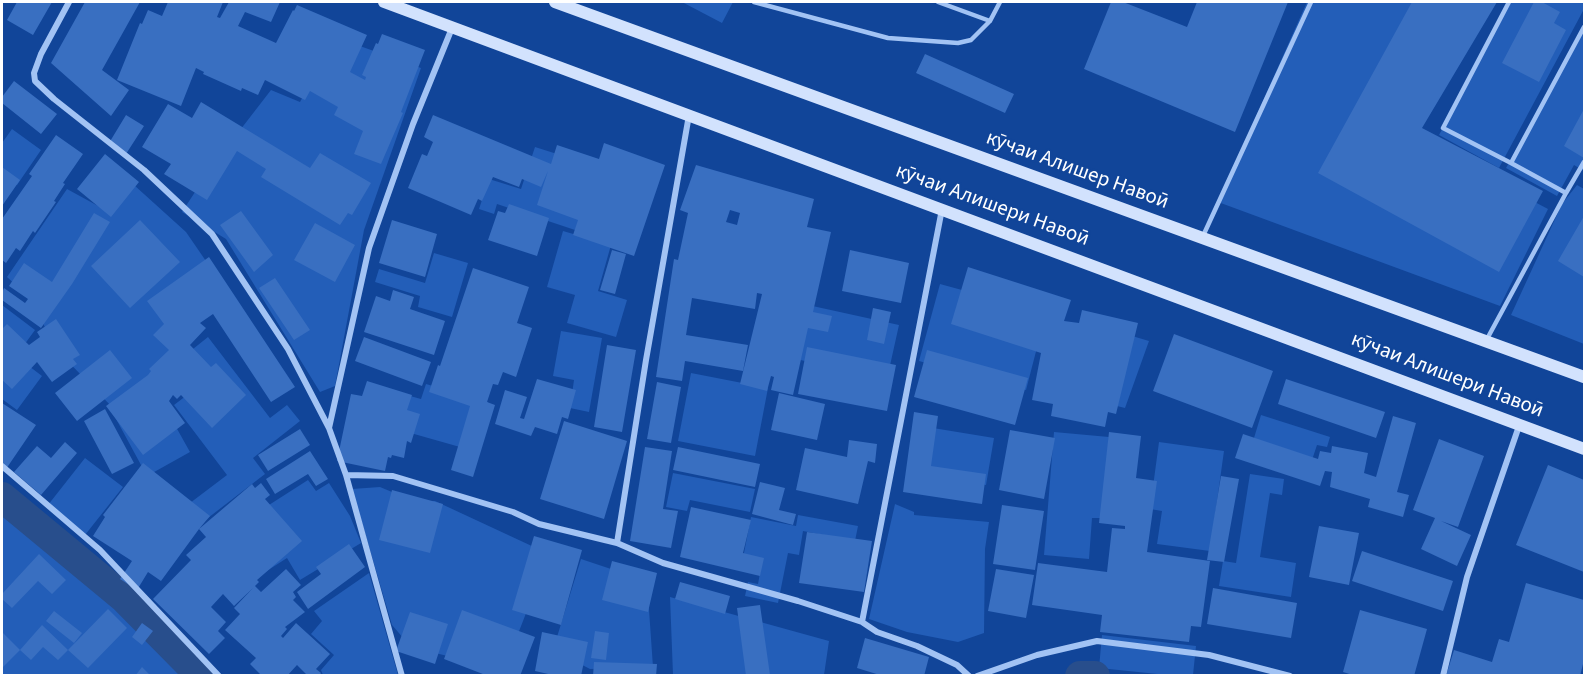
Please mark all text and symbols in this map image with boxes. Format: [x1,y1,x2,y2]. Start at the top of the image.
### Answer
street label: кӯчаи Алишер Навоӣ [982,126,1172,216]
street label: кӯчаи Алишери Навоӣ [892,159,1092,253]
street label: кӯчаи Алишери Навоӣ [1347,328,1547,424]

